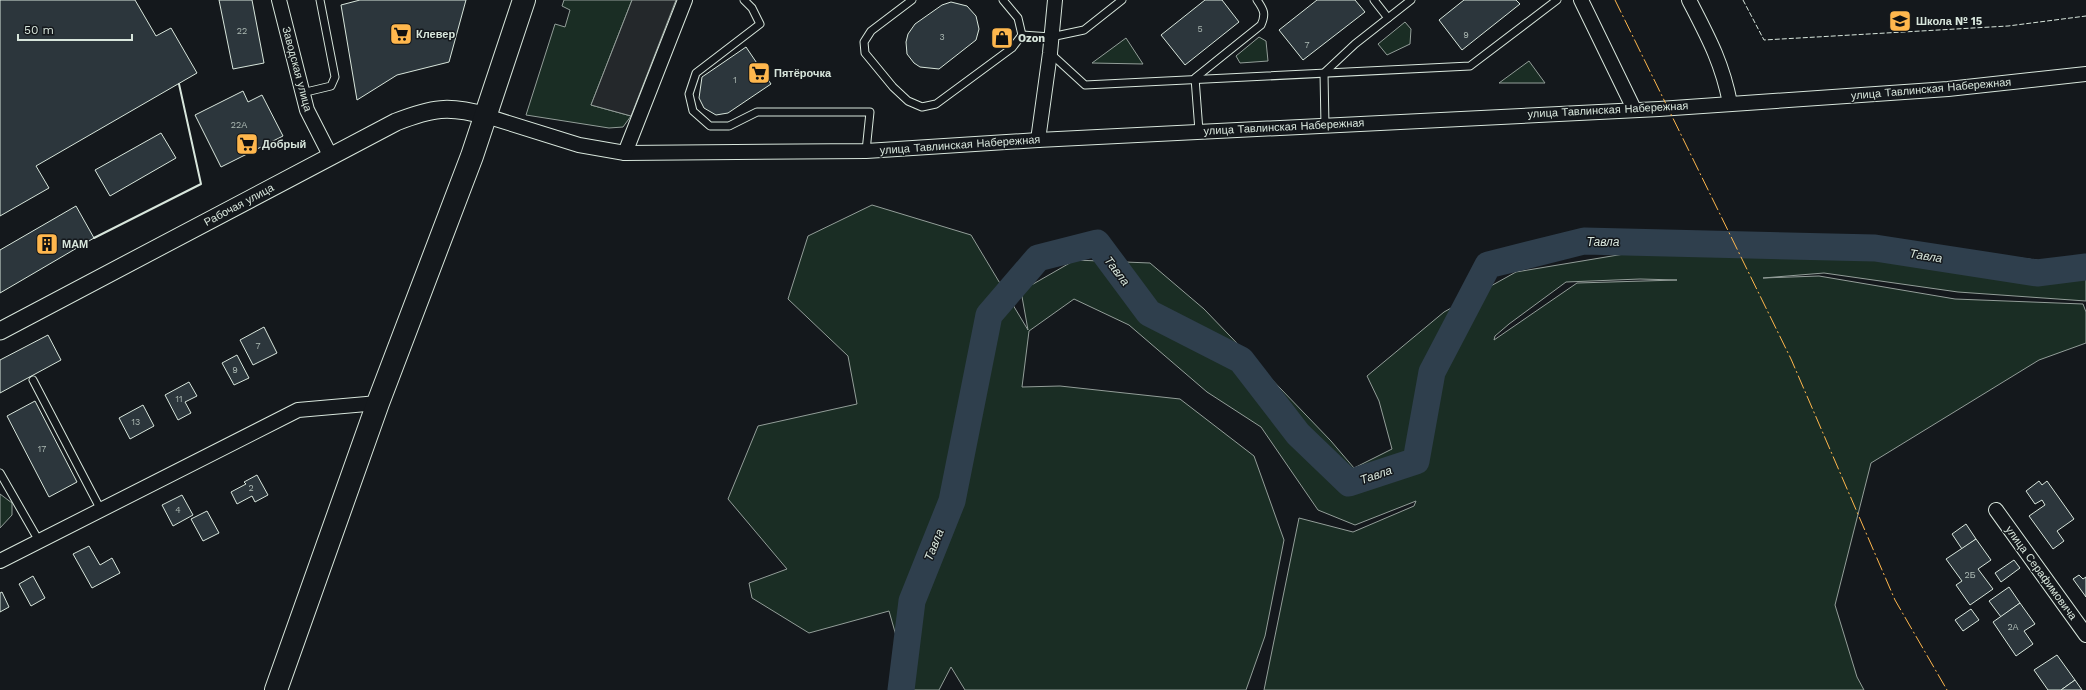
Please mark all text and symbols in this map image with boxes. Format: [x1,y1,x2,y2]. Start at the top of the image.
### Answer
school or university icon: Школа № 15 [1887,8,1913,34]
place label: Школа № 15 [1916,15,1982,28]
scale bar [18,16,132,42]
supermarket icon: Клевер [388,21,414,47]
text: 50 m [24,23,54,37]
house number: 5 [1197,24,1203,34]
street label: Заводская улица [279,25,315,114]
shop icon: Ozon [989,25,1015,51]
house number: 22 [237,26,247,36]
place label: Клевер [416,28,455,41]
house number: 9 [1463,30,1469,40]
house number: 3 [939,32,945,42]
place label: Ozon [1018,32,1045,45]
house number: 7 [1304,40,1310,50]
supermarket icon: Пятёрочка [746,60,772,86]
place label: Пятёрочка [774,67,832,80]
house number: 1 [733,75,737,85]
street label: улица Тавлинская Набережная [1850,76,2012,102]
street label: улица Тавлинская Набережная [1527,99,1689,121]
street label: улица Тавлинская Набережная [1203,116,1365,138]
house number: 22А [231,120,247,130]
supermarket icon: Добрый [234,131,260,157]
street label: улица Тавлинская Набережная [879,133,1041,157]
place label: Добрый [262,138,306,151]
street label: Рабочая улица [202,181,277,229]
building icon: МАМ [34,231,60,257]
water label: Тавла [1586,235,1620,249]
place label: МАМ [62,238,88,251]
water label: Тавла [1909,247,1944,266]
water label: Тавла [1101,254,1133,289]
house number: 7 [255,341,261,351]
house number: 9 [232,365,238,375]
house number: 11 [175,394,183,404]
house number: 13 [132,417,140,427]
house number: 17 [38,444,46,454]
water label: Тавла [1358,463,1394,487]
house number: 2 [248,483,254,493]
house number: 4 [175,505,181,515]
street label: улица Серафимовича [2003,523,2080,623]
water label: Тавла [921,527,947,563]
house number: 2Б [1964,570,1976,580]
house number: 2А [2007,622,2019,632]

